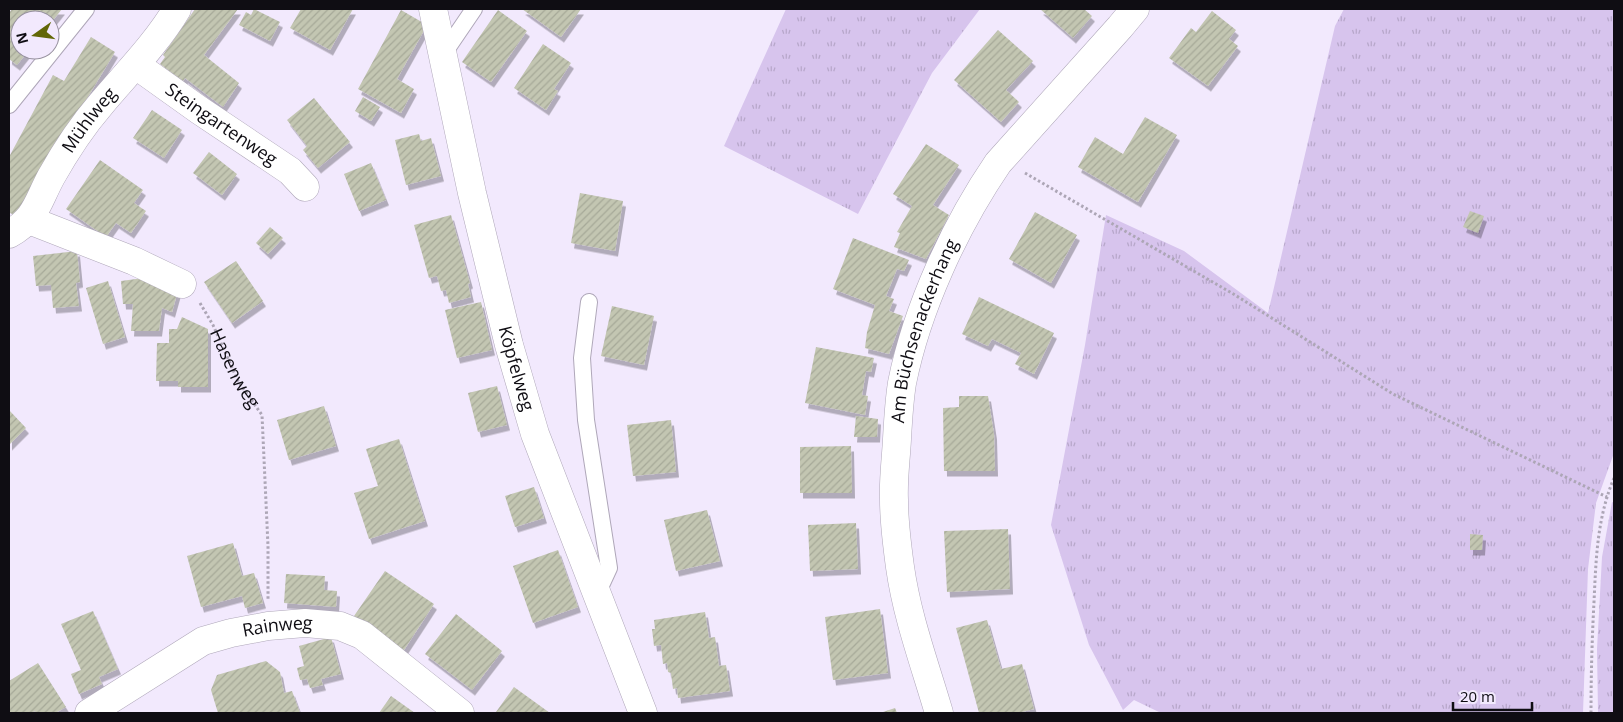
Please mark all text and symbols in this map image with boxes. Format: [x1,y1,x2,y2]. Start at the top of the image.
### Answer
north arrow [10,10,60,60]
text: N [11,30,32,46]
street label: Steingartenweg [161,77,283,170]
street label: Mühlweg [56,81,121,157]
street label: Am Büchsenackerhang [885,234,963,424]
street label: Köpfelweg [494,323,541,414]
street label: Hasenweg [205,324,266,412]
street label: Rainweg [240,610,314,642]
scale bar [1453,680,1532,712]
text: 20 m [1460,686,1495,706]

